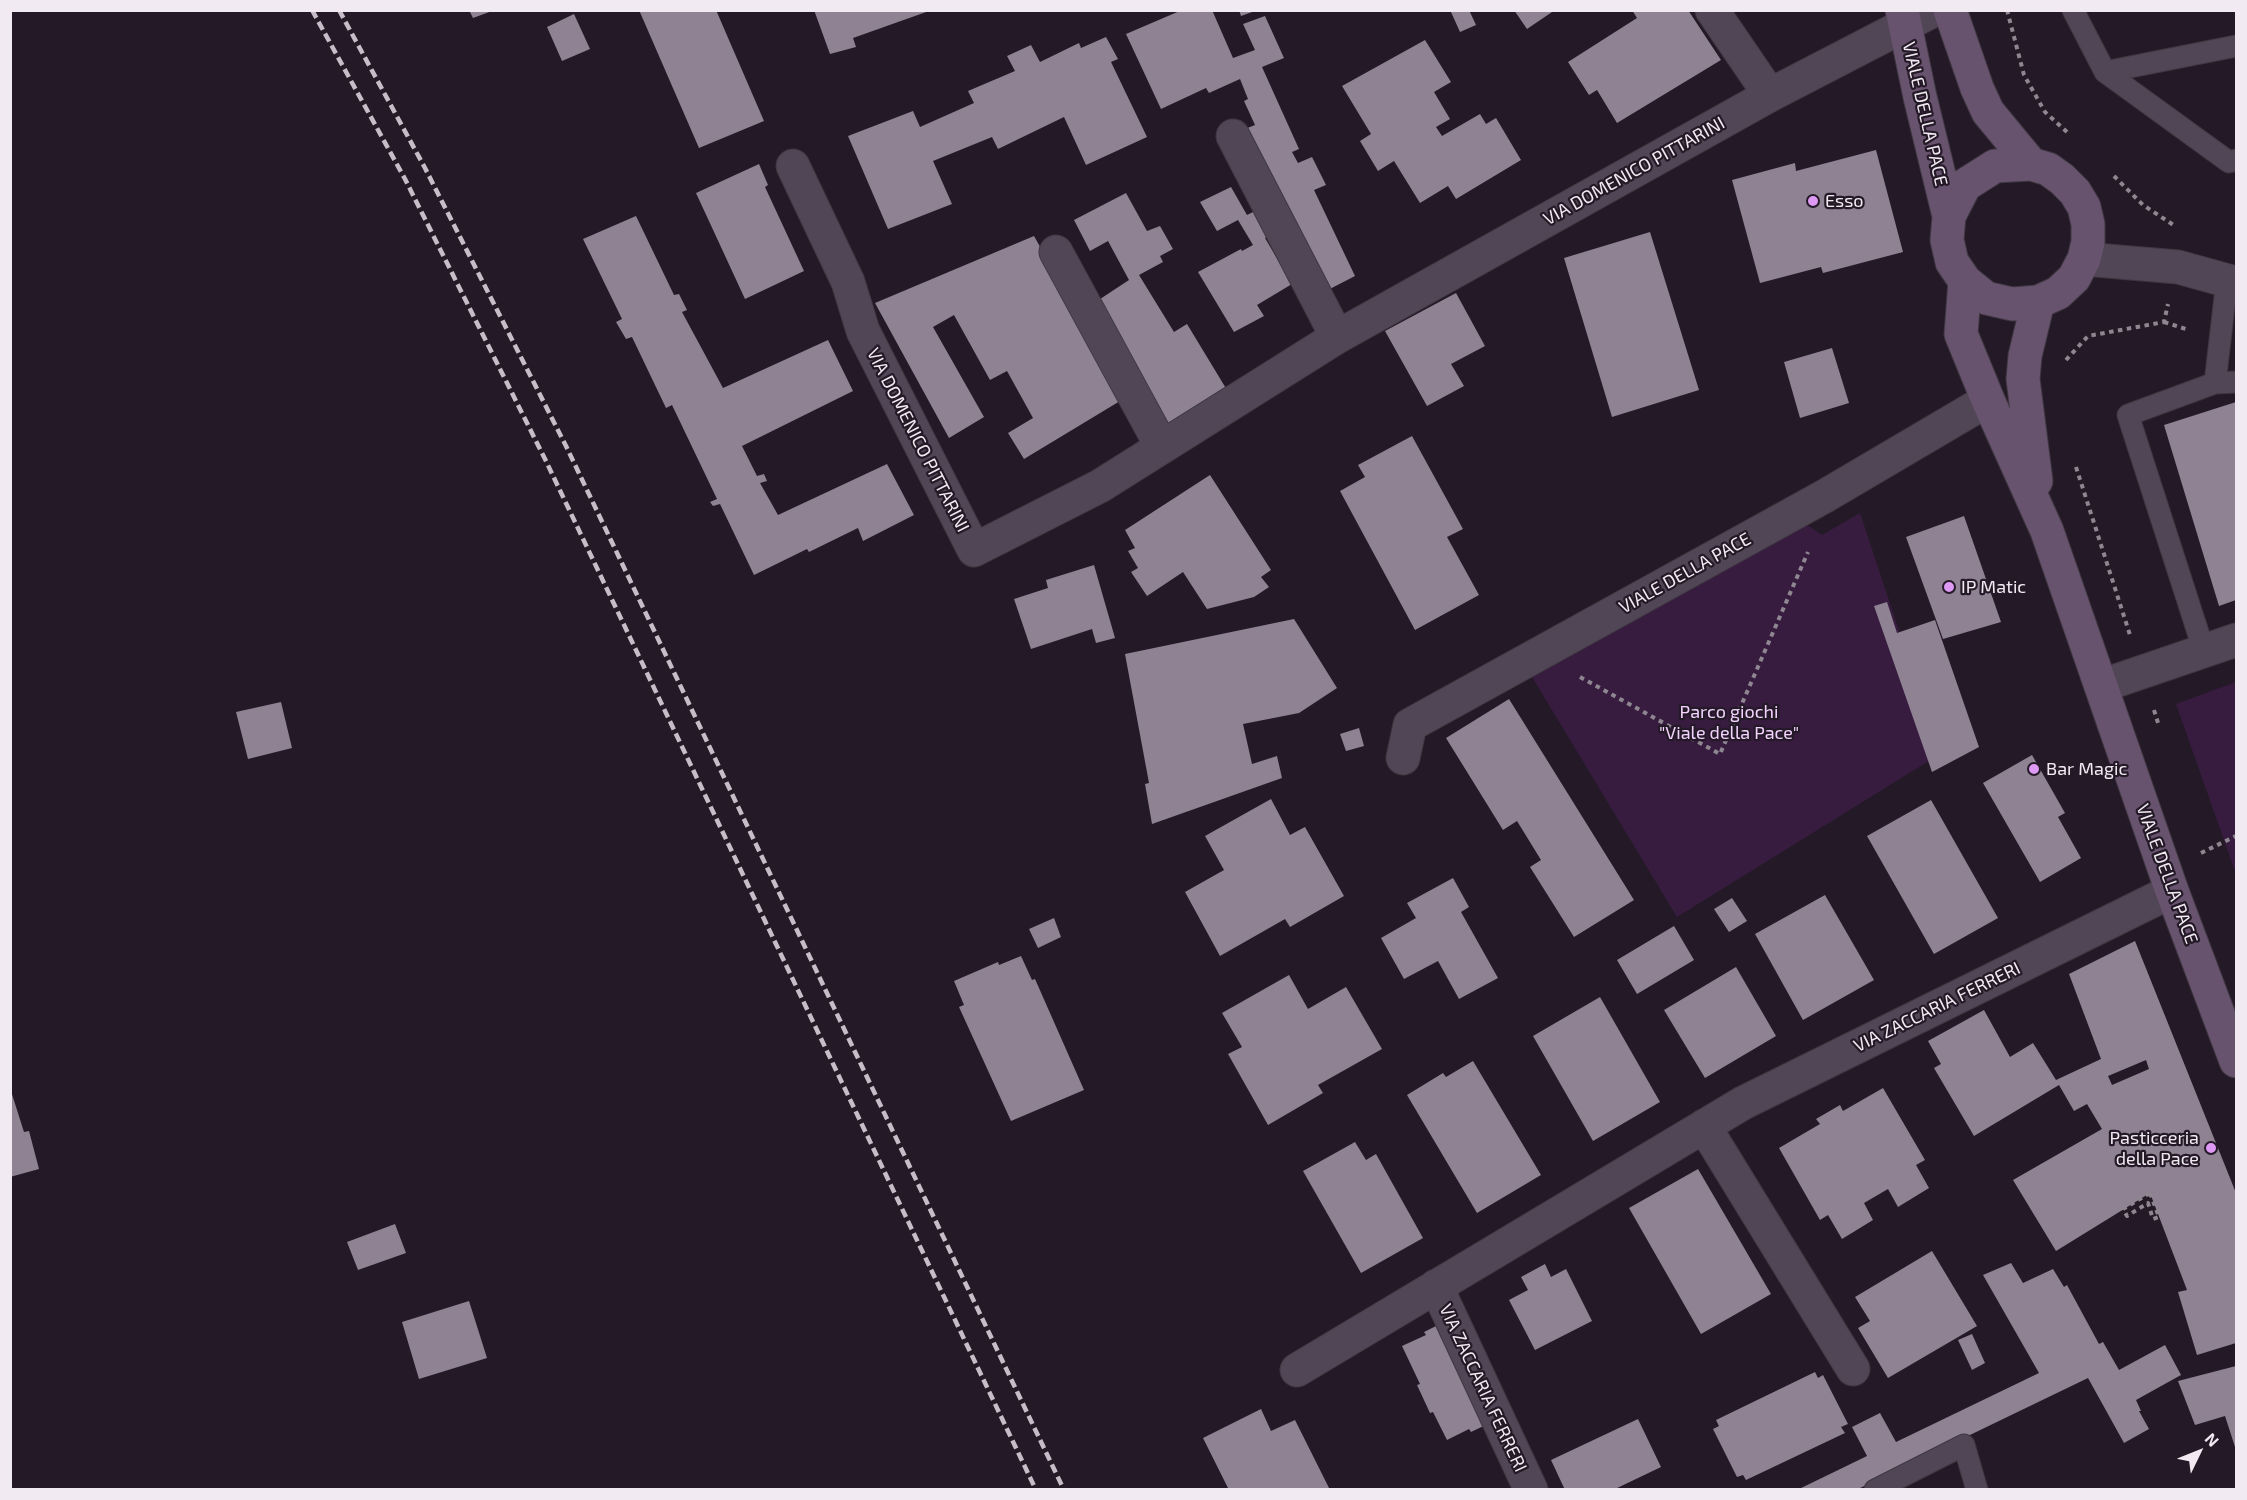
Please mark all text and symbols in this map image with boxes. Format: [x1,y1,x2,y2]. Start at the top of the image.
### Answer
street label: VIALE DELLA PACE [1898,40,1952,188]
street label: VIA DOMENICO PITTARINI [1540,112,1728,230]
place label: Esso [1825,190,1864,212]
marker: Esso [1806,194,1820,208]
street label: VIA DOMENICO PITTARINI [862,344,974,536]
street label: VIALE DELLA PACE [1615,528,1755,618]
place label: IP Matic [1961,576,2026,598]
marker: IP Matic [1942,580,1956,594]
park label: Parco giochi "Viale della Pace" [1659,701,1799,744]
place label: Bar Magic [2046,758,2127,780]
marker: Bar Magic [2027,762,2041,776]
street label: VIALE DELLA PACE [2132,801,2202,947]
street label: VIA ZACCARIA FERRERI [1850,957,2024,1057]
place label: Pasticceria della Pace [2110,1127,2199,1170]
marker: Pasticceria della Pace [2204,1141,2218,1155]
street label: VIA ZACCARIA FERRERI [1435,1301,1531,1475]
north arrow [2169,1422,2229,1482]
text: N [2202,1429,2223,1450]

